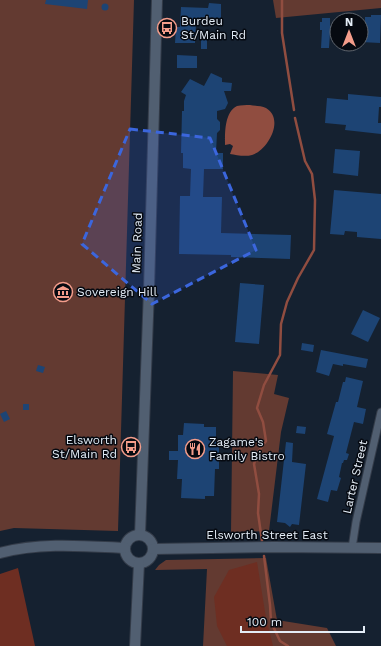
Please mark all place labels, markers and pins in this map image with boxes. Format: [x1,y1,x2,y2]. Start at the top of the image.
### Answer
place label: Burdeu St/Main Rd [181,14,246,42]
bus stop icon: Burdeu St/Main Rd [156,17,178,39]
museum icon: Sovereign Hill [52,281,74,303]
place label: Sovereign Hill [77,285,157,299]
place label: Elsworth St/Main Rd [52,433,117,461]
place label: Zagame's Family Bistro [209,435,285,463]
bus stop icon: Elsworth St/Main Rd [120,436,142,458]
restaurant icon: Zagame's Family Bistro [184,438,206,460]

